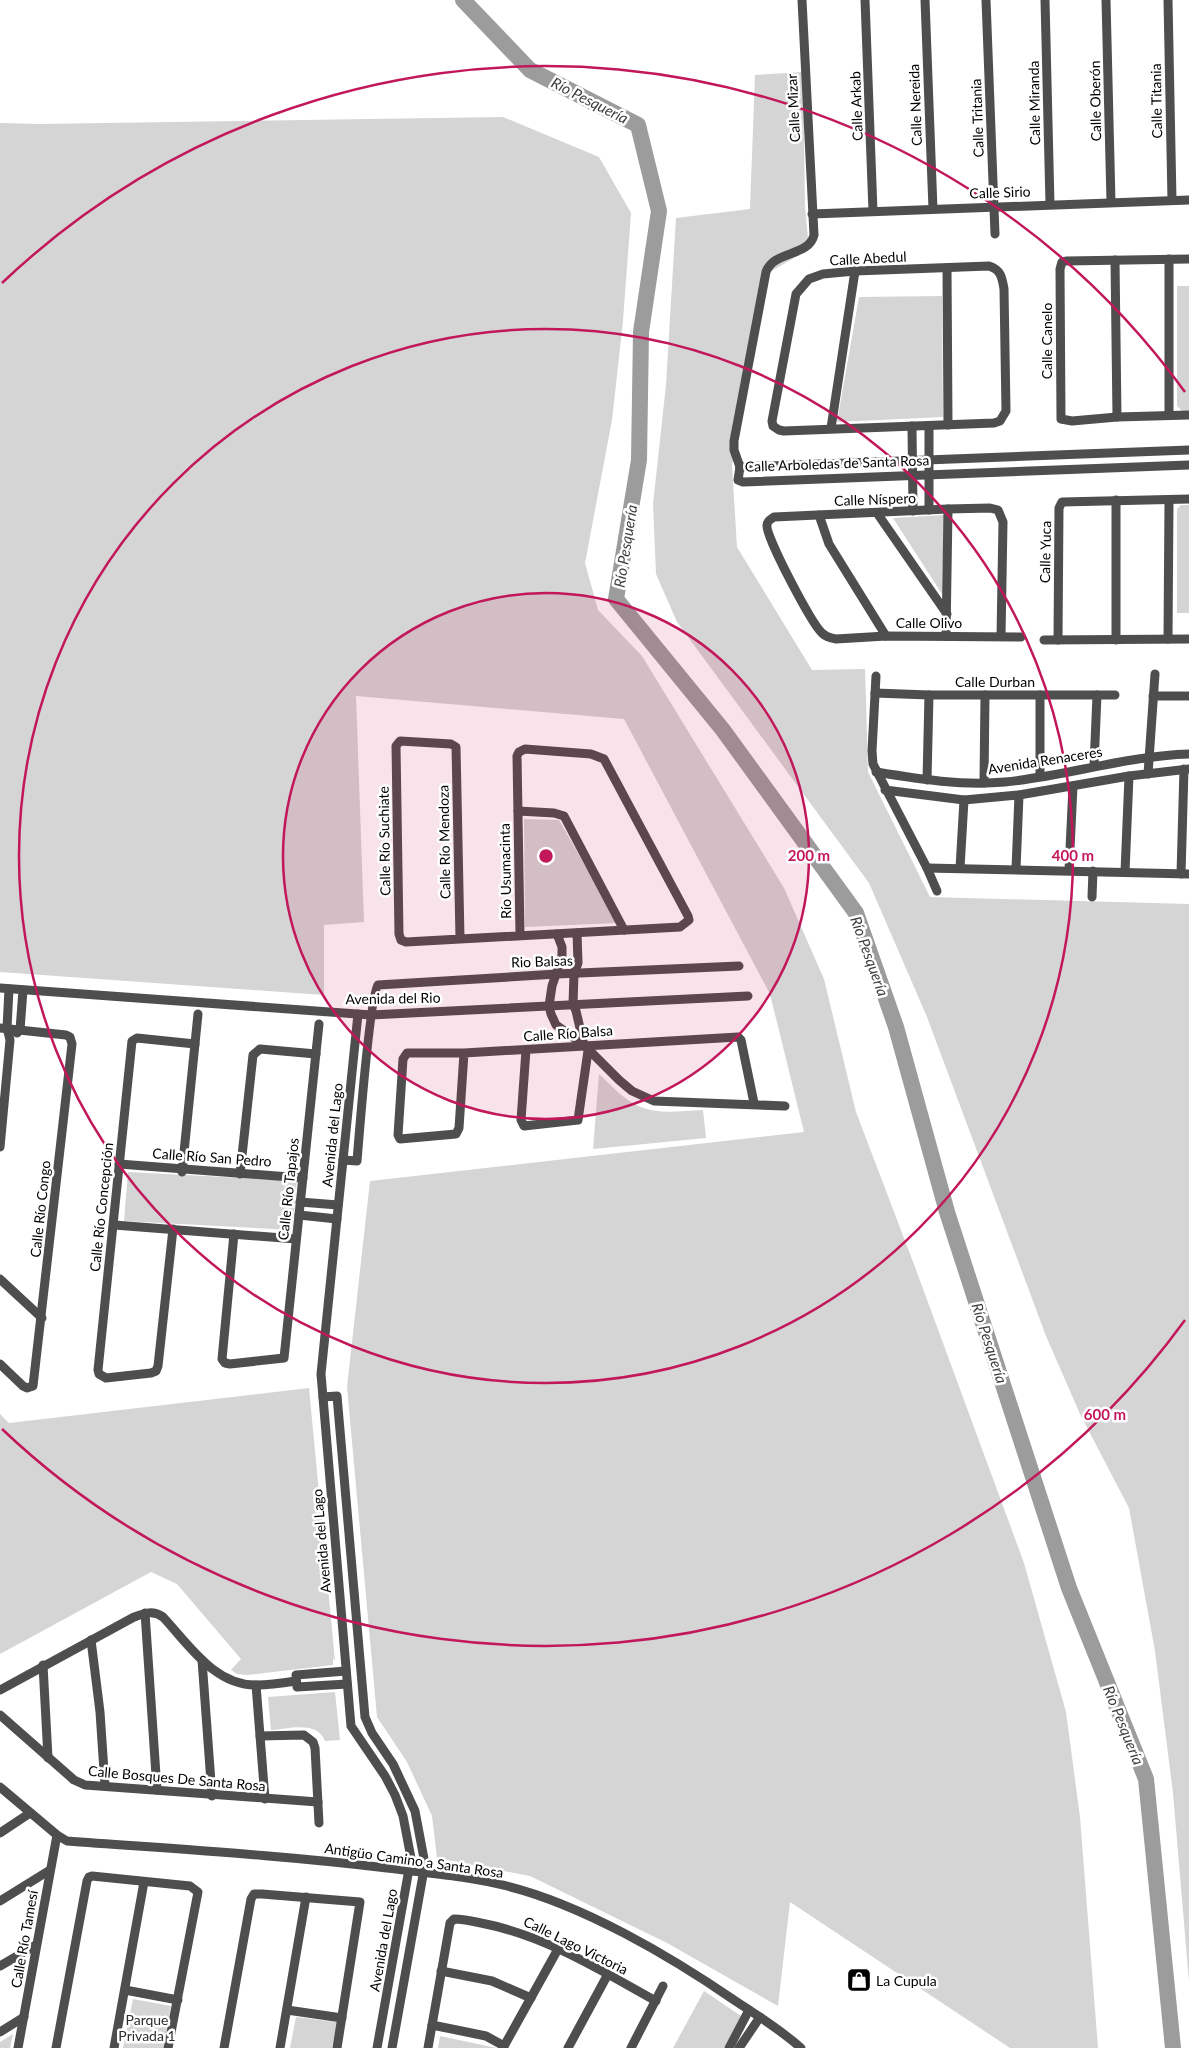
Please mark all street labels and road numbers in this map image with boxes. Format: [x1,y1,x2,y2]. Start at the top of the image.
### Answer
street label: Calle Miranda [1025,60,1043,145]
street label: Calle Oberón [1086,60,1104,142]
street label: Calle Titania [1147,63,1165,139]
street label: Calle Nereida [905,64,925,146]
street label: Calle Arkab [846,71,866,141]
street label: Calle Mizar [783,73,803,143]
street label: Calle Tritania [967,78,987,158]
street label: Calle Sirio [969,182,1031,202]
street label: Calle Abedul [829,247,907,269]
street label: Calle Canelo [1038,303,1055,379]
street label: Calle Arboledas de Santa Rosa [744,451,930,475]
street label: Calle Níspero [834,489,916,509]
street label: Calle Yuca [1036,521,1054,583]
street label: Calle Olivo [896,614,962,631]
street label: Calle Durban [955,673,1035,690]
street label: Avenida Renaceres [987,743,1103,777]
street label: Calle Río Mendoza [435,785,453,899]
street label: Calle Río Suchiate [375,786,393,896]
street label: Río Usumacinta [496,823,514,919]
street label: Rio Balsas [511,951,573,971]
street label: Avenida del Rio [345,989,441,1007]
street label: Calle Río Balsa [523,1021,613,1045]
street label: Avenida del Lago [318,1082,346,1188]
street label: Calle Río Tapajos [274,1137,302,1241]
street label: Calle Río Concepción [86,1141,116,1273]
street label: Calle Río San Pedro [152,1144,272,1170]
street label: Calle Río Congo [26,1160,54,1258]
street label: Avenida del Lago [308,1488,334,1594]
street label: Calle Bosques De Santa Rosa [88,1762,266,1794]
street label: Antigüo Camino a Santa Rosa [323,1839,505,1881]
street label: Avenida del Lago [366,1887,400,1993]
street label: Calle Río Tamesí [7,1888,41,1989]
street label: Calle Lago Victoria [521,1912,631,1978]

